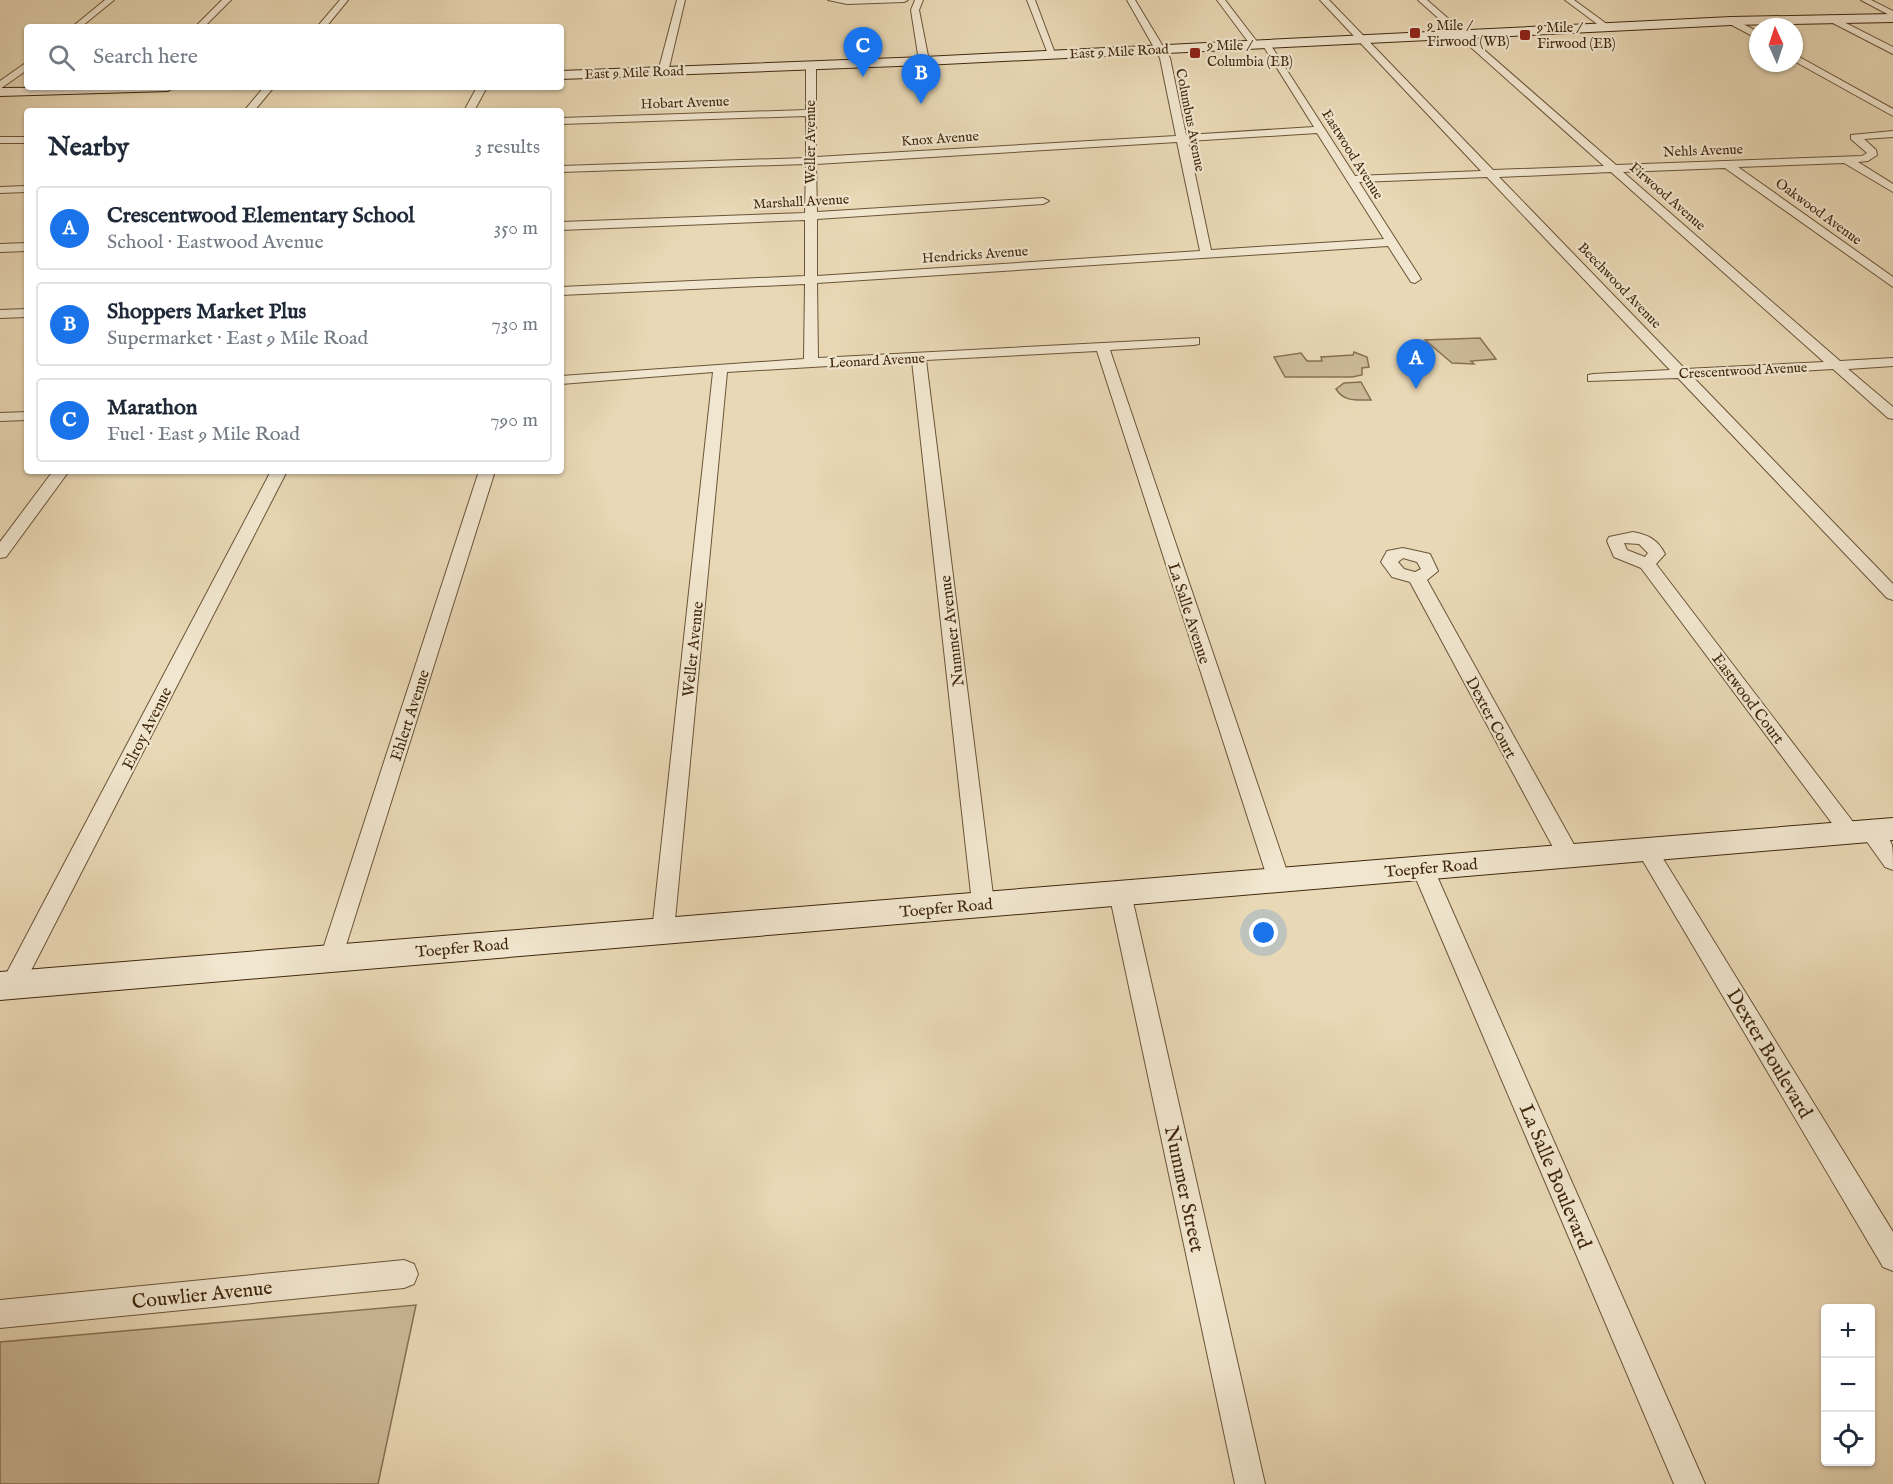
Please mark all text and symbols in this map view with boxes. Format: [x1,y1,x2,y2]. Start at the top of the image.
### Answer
place label: 9 Mile / Firwood (WB) [1426,17,1510,51]
north arrow [1749,18,1803,72]
place label: 9 Mile / Firwood (EB) [1536,19,1616,53]
search box [24,24,564,90]
marker: 9 Mile / Firwood (WB) [1408,26,1422,40]
pin: C [844,28,882,77]
marker: 9 Mile / Firwood (EB) [1518,28,1532,42]
place label: 9 Mile / Columbia (EB) [1206,37,1293,71]
street label: East 9 Mile Road [1069,40,1170,64]
icon: search [45,41,78,74]
text: Search here [93,43,198,71]
marker: 9 Mile / Columbia (EB) [1188,46,1202,60]
pin: B [902,54,940,104]
street label: East 9 Mile Road [584,62,685,84]
street label: Columbus Avenue [1171,67,1209,174]
street label: Hobart Avenue [640,92,730,114]
street label: Weller Avenue [802,99,820,184]
street label: Eastwood Avenue [1317,106,1387,203]
street label: Knox Avenue [901,127,980,151]
text: Nearby [48,131,129,164]
text: 3 results [475,135,540,160]
street label: Nehls Avenue [1663,141,1744,161]
street label: Firwood Avenue [1625,159,1710,235]
street label: Oakwood Avenue [1772,174,1866,250]
street label: Marshall Avenue [752,190,850,214]
text: Crescentwood Elementary School [107,202,415,230]
text: A [63,216,76,241]
text: 350 m [494,216,538,241]
text: School · Eastwood Avenue [107,230,324,255]
street label: Beechwood Avenue [1574,239,1665,333]
street label: Hendricks Avenue [921,242,1029,268]
text: Shoppers Market Plus [107,298,306,326]
text: B [63,312,76,337]
text: 730 m [492,312,538,337]
text: Supermarket · East 9 Mile Road [107,326,368,351]
pin: A [1396,340,1436,389]
street label: Leonard Avenue [829,349,926,372]
street label: Crescentwood Avenue [1678,359,1808,383]
text: Marathon [107,394,197,422]
text: C [62,408,77,433]
text: 790 m [490,408,538,433]
text: Fuel · East 9 Mile Road [107,422,300,447]
street label: La Salle Avenue [1162,560,1214,667]
street label: Nummer Avenue [936,574,970,688]
street label: Weller Avenue [679,600,709,698]
street label: Eastwood Court [1707,650,1788,749]
street label: Ehlert Avenue [387,667,435,764]
street label: Dexter Court [1460,674,1520,763]
street label: Elroy Avenue [118,684,177,774]
street label: Toepfer Road [1384,855,1479,883]
street label: Toepfer Road [899,895,994,923]
your location [1249,918,1278,947]
street label: Toepfer Road [415,935,510,963]
street label: Dexter Boulevard [1720,984,1817,1124]
street label: La Salle Boulevard [1513,1100,1597,1253]
street label: Nummer Street [1158,1124,1209,1255]
street label: Couwlier Avenue [131,1276,274,1315]
map controls [1821,1304,1875,1466]
button: + [1821,1304,1875,1358]
button: − [1821,1358,1875,1412]
button: locate [1821,1412,1875,1466]

